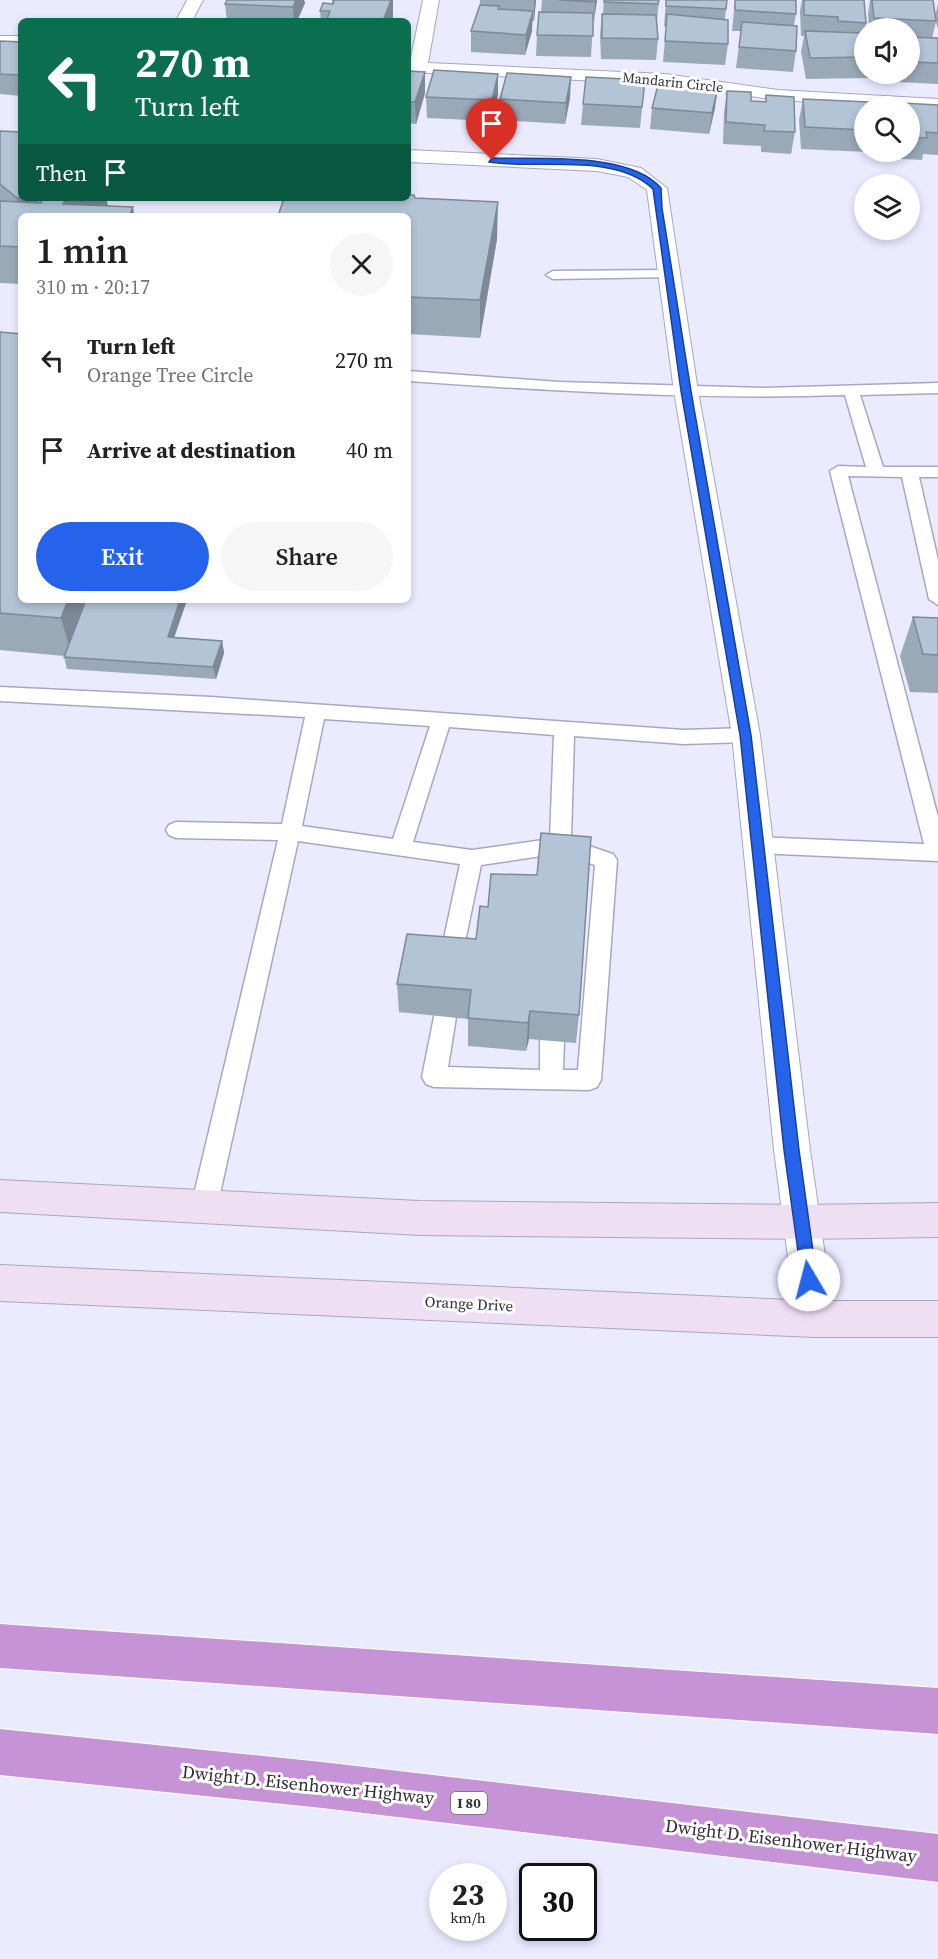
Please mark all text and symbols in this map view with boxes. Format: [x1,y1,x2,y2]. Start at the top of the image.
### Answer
map controls [854,18,920,240]
button: sound [854,18,920,84]
text: 270 m [135,33,250,91]
icon: left [36,42,114,120]
street label: Mandarin Circle [622,67,724,97]
text: Turn left [135,88,239,125]
button: search [854,96,920,162]
pin [466,98,517,160]
icon: arrive [475,107,508,140]
icon: arrive [99,156,132,189]
text: Then [36,158,87,188]
button: layers [854,174,920,240]
text: 1 min [36,226,128,275]
button: close [330,233,393,296]
text: 310 m · 20:17 [36,273,150,301]
text: Turn left [87,331,175,361]
icon: left [36,344,69,377]
text: 270 m [335,345,393,375]
text: Orange Tree Circle [87,361,254,389]
icon: arrive [36,434,69,467]
text: Arrive at destination [87,435,296,465]
text: 40 m [346,435,393,465]
button: Exit [36,522,209,591]
button: Share [221,522,393,591]
position arrow [777,1248,841,1312]
street label: Orange Drive [424,1291,514,1316]
street label: Dwight D. Eisenhower Highway [181,1759,436,1810]
road number: I 80 [451,1792,487,1814]
street label: Dwight D. Eisenhower Highway [664,1813,919,1868]
speed limit sign: 30 [519,1863,597,1941]
text: 23 [452,1874,484,1915]
text: km/h [450,1907,486,1928]

